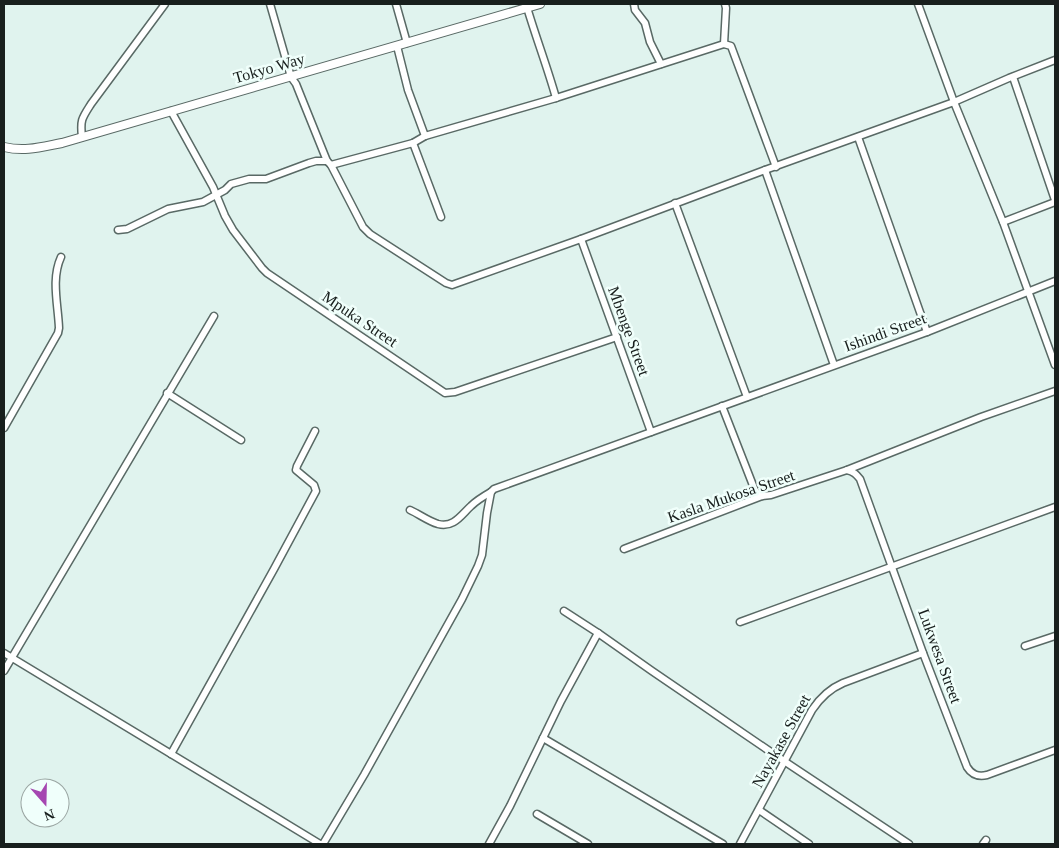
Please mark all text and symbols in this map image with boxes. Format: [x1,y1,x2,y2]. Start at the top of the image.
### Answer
street label: Tokyo Way [231,50,307,87]
street label: Mbenge Street [604,284,653,379]
street label: Mpuka Street [319,288,401,351]
street label: Ishindi Street [842,309,929,355]
street label: Kasla Mukosa Street [665,466,797,526]
street label: Lukwesa Street [915,607,965,706]
street label: Nayakase Street [748,691,815,791]
north arrow [20,778,70,828]
text: N [42,806,57,824]

